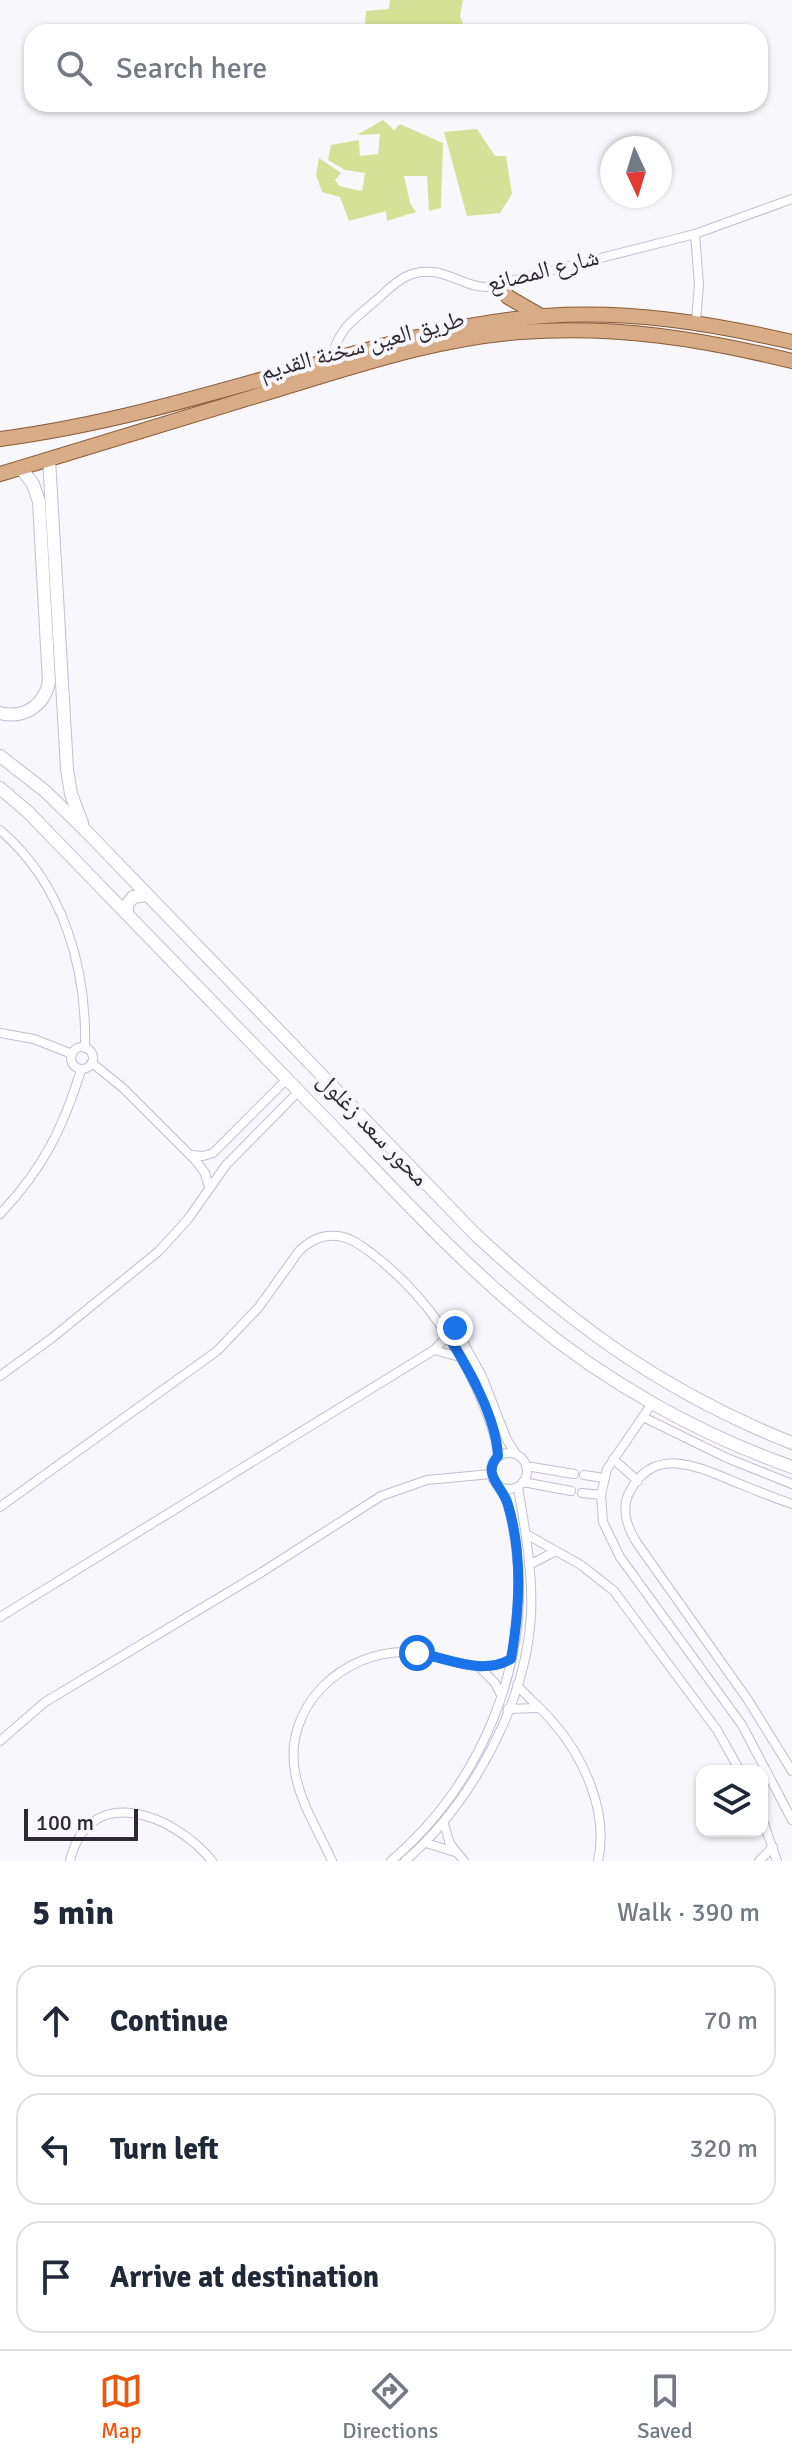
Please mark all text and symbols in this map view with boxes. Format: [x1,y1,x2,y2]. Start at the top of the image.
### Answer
search box [24,24,768,112]
icon: search [52,46,96,90]
text: Search here [116,50,267,87]
north arrow [600,136,672,208]
street label: شارع المصانع [484,242,602,298]
street label: طريق العين سخنة القديم [256,303,468,388]
street label: محور سعد زغلول [311,1065,435,1193]
route end [437,1310,473,1346]
route start [399,1635,435,1671]
map controls [696,1765,768,1837]
button: layers [696,1765,768,1837]
scale bar [24,1805,138,1841]
text: 100 m [36,1809,94,1836]
text: 5 min [32,1892,114,1934]
text: Walk · 390 m [617,1897,760,1929]
icon: ahead [34,1999,78,2043]
text: Continue [110,2003,228,2040]
text: 70 m [703,2005,758,2037]
icon: left [34,2127,78,2171]
text: Turn left [110,2131,219,2168]
text: 320 m [689,2133,758,2165]
icon: arrive [34,2255,78,2299]
text: Arrive at destination [110,2259,379,2296]
tab: Map [99,2369,143,2444]
tab: Directions [342,2369,438,2444]
tab: Saved [637,2369,693,2444]

